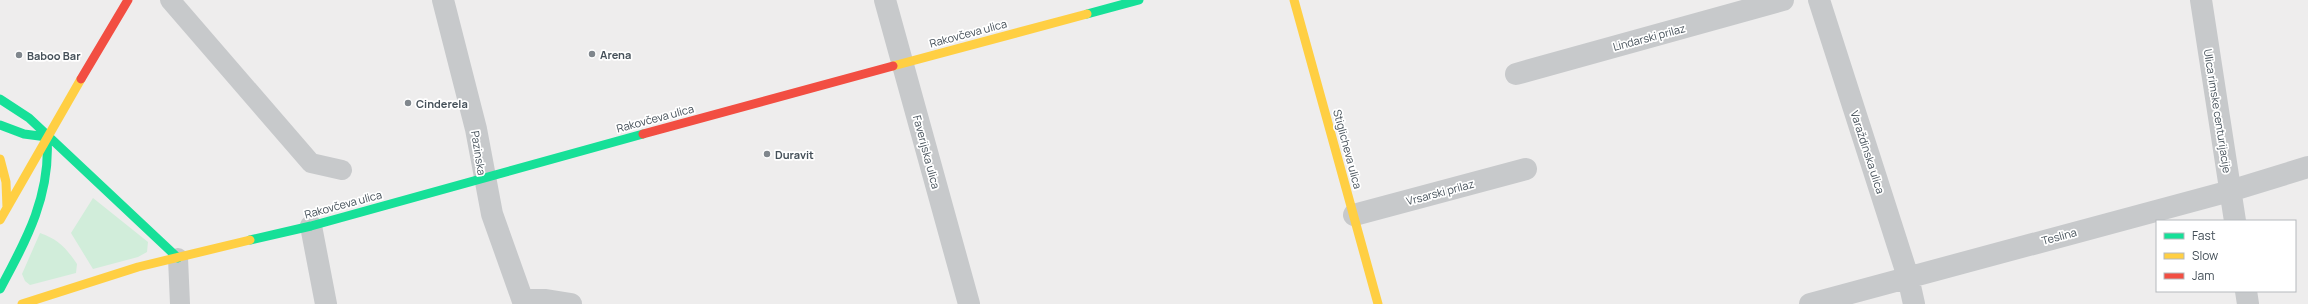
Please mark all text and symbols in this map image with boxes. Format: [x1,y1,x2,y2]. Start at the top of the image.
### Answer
street label: Rakovčeva ulica [928,15,1008,51]
street label: Lindarski prilaz [1611,20,1687,54]
place label: Arena [600,47,631,62]
place label: Baboo Bar [27,48,81,63]
street label: Ulica rimske centurijacije [2201,48,2235,175]
marker: Arena [587,49,597,59]
marker: Baboo Bar [14,50,24,60]
place label: Cinderela [416,96,468,111]
marker: Cinderela [403,98,413,108]
street label: Rakovčeva ulica [615,100,695,136]
street label: Stiglicheva ulica [1330,108,1366,190]
street label: Varaždinska ulica [1848,109,1888,195]
street label: Faverijska ulica [910,114,944,190]
street label: Pazinska [468,130,490,176]
place label: Duravit [775,147,814,162]
marker: Duravit [762,149,772,159]
street label: Vrsarski prilaz [1404,176,1476,208]
street label: Rakovčeva ulica [303,186,383,222]
legend [2156,220,2296,292]
street label: Teslina [2040,224,2078,248]
text: Fast [2192,227,2216,244]
text: Slow [2192,247,2218,264]
text: Jam [2192,267,2214,284]

